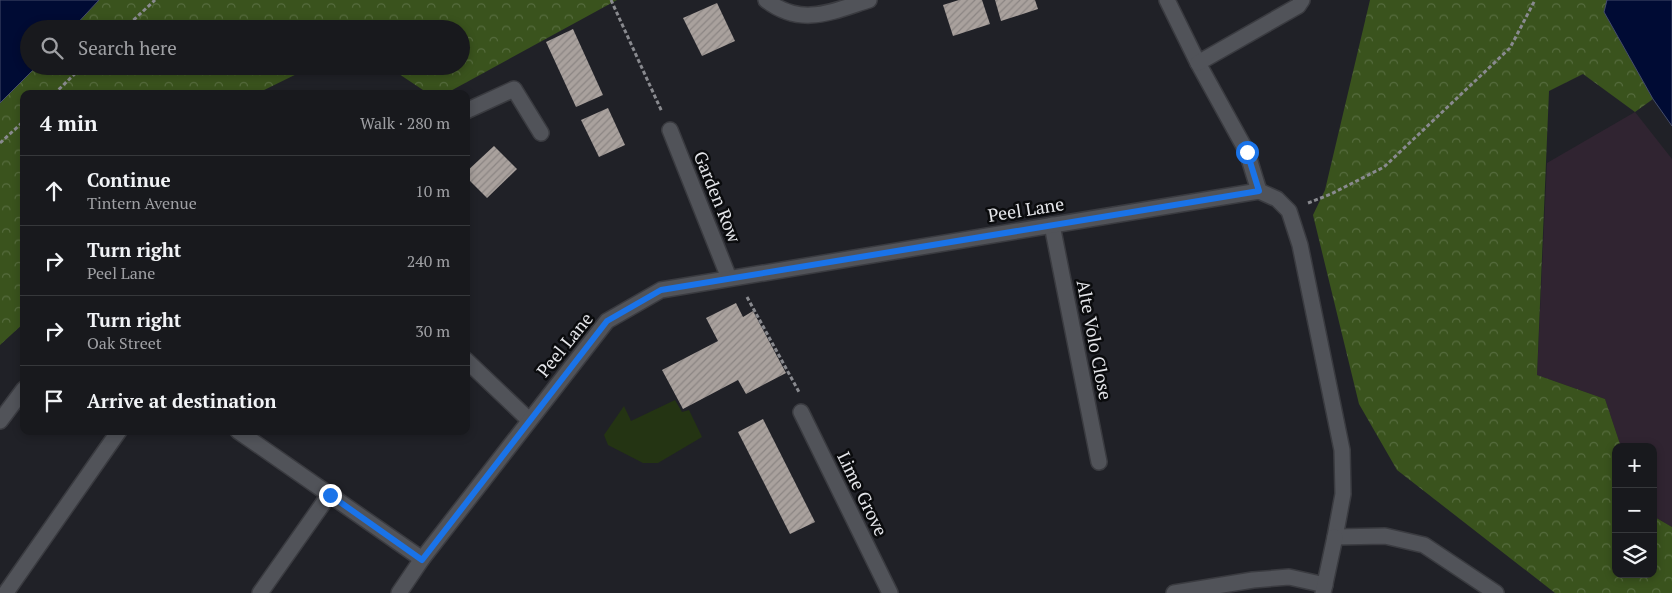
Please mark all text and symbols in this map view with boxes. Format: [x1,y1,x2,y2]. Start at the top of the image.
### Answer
search box [20,20,470,75]
icon: search [38,34,66,62]
text: Search here [78,35,177,60]
text: 4 min [40,109,97,137]
text: Walk · 280 m [360,112,450,134]
route start [1236,141,1259,164]
street label: Garden Row [689,147,747,247]
text: Continue [87,167,171,192]
icon: ahead [40,177,68,205]
text: 10 m [415,180,450,202]
street label: Peel Lane [986,191,1066,227]
text: Tintern Avenue [87,192,197,214]
text: Turn right [87,237,181,262]
icon: right [40,247,68,275]
text: 240 m [407,250,450,272]
text: Peel Lane [87,262,155,284]
street label: Alte Volo Close [1072,278,1118,402]
text: Turn right [87,307,181,332]
street label: Peel Lane [531,307,598,382]
icon: right [40,317,68,345]
text: 30 m [415,320,450,342]
text: Oak Street [87,332,162,354]
icon: arrive [40,387,68,415]
text: Arrive at destination [87,388,276,413]
map controls [1612,443,1657,578]
button: + [1612,443,1657,488]
street label: Lime Grove [832,447,894,540]
route end [319,484,342,507]
button: − [1612,488,1657,533]
button: layers [1612,533,1657,578]

